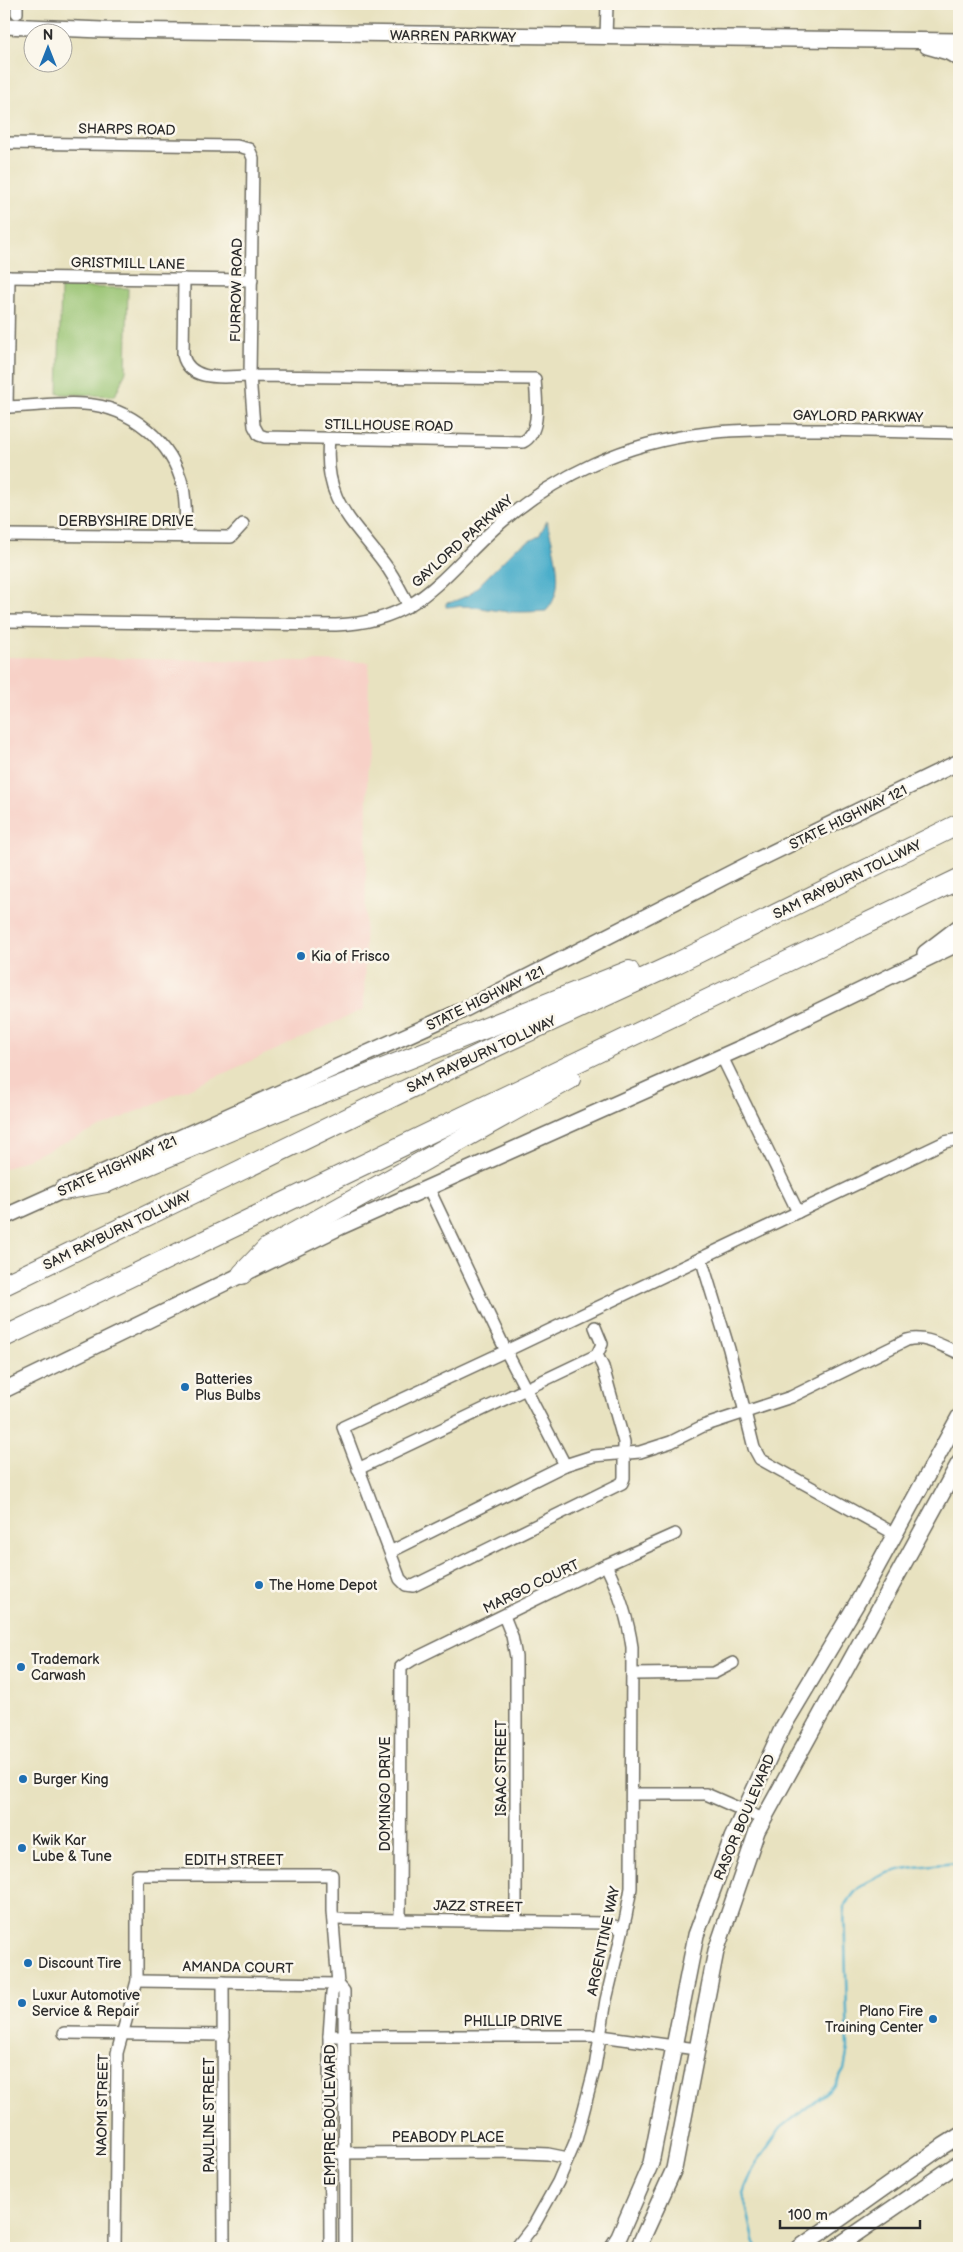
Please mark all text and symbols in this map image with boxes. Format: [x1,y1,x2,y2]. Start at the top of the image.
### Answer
north arrow [22,22,72,72]
text: N [43,27,53,44]
street label: WARREN PARKWAY [390,27,517,46]
street label: SHARPS ROAD [78,120,176,139]
street label: FURROW ROAD [227,238,246,342]
street label: GRISTMILL LANE [71,254,185,273]
street label: GAYLORD PARKWAY [793,407,924,426]
street label: STILLHOUSE ROAD [325,416,453,435]
street label: GAYLORD PARKWAY [408,491,517,591]
street label: DERBYSHIRE DRIVE [58,513,194,530]
street label: STATE HIGHWAY 121 [787,782,910,853]
street label: SAM RAYBURN TOLLWAY [770,836,925,923]
place label: Kia of Frisco [311,948,390,965]
marker: Kia of Frisco [295,950,307,962]
street label: STATE HIGHWAY 121 [424,963,547,1034]
street label: SAM RAYBURN TOLLWAY [404,1012,559,1097]
street label: STATE HIGHWAY 121 [55,1132,180,1200]
street label: SAM RAYBURN TOLLWAY [40,1187,195,1274]
place label: Batteries Plus Bulbs [195,1371,261,1404]
marker: Batteries Plus Bulbs [179,1381,191,1393]
street label: MARGO COURT [480,1556,583,1617]
place label: The Home Depot [269,1577,378,1594]
marker: The Home Depot [253,1579,265,1591]
place label: Trademark Carwash [31,1651,99,1684]
marker: Trademark Carwash [15,1661,27,1673]
street label: ISAAC STREET [493,1719,510,1816]
street label: DOMINGO DRIVE [377,1736,394,1852]
street label: RASOR BOULEVARD [710,1752,779,1883]
place label: Burger King [33,1771,109,1788]
marker: Burger King [17,1773,29,1785]
place label: Kwik Kar Lube & Tune [32,1832,112,1865]
marker: Kwik Kar Lube & Tune [16,1842,28,1854]
street label: EDITH STREET [184,1852,284,1869]
street label: ARGENTINE WAY [584,1884,624,1997]
street label: JAZZ STREET [433,1897,523,1916]
place label: Discount Tire [38,1955,121,1972]
marker: Discount Tire [22,1957,34,1969]
street label: AMANDA COURT [182,1958,294,1977]
place label: Luxur Automotive Service & Repair [32,1987,140,2020]
marker: Luxur Automotive Service & Repair [16,1997,28,2009]
place label: Plano Fire Training Center [825,2003,924,2036]
street label: PHILLIP DRIVE [464,2013,562,2030]
marker: Plano Fire Training Center [927,2013,939,2025]
street label: EMPIRE BOULEVARD [322,2044,339,2186]
street label: NAOMI STREET [93,2053,112,2157]
street label: PAULINE STREET [201,2057,218,2173]
street label: PEABODY PLACE [392,2129,504,2146]
scale bar [780,2197,920,2229]
text: 100 m [788,2206,828,2225]

